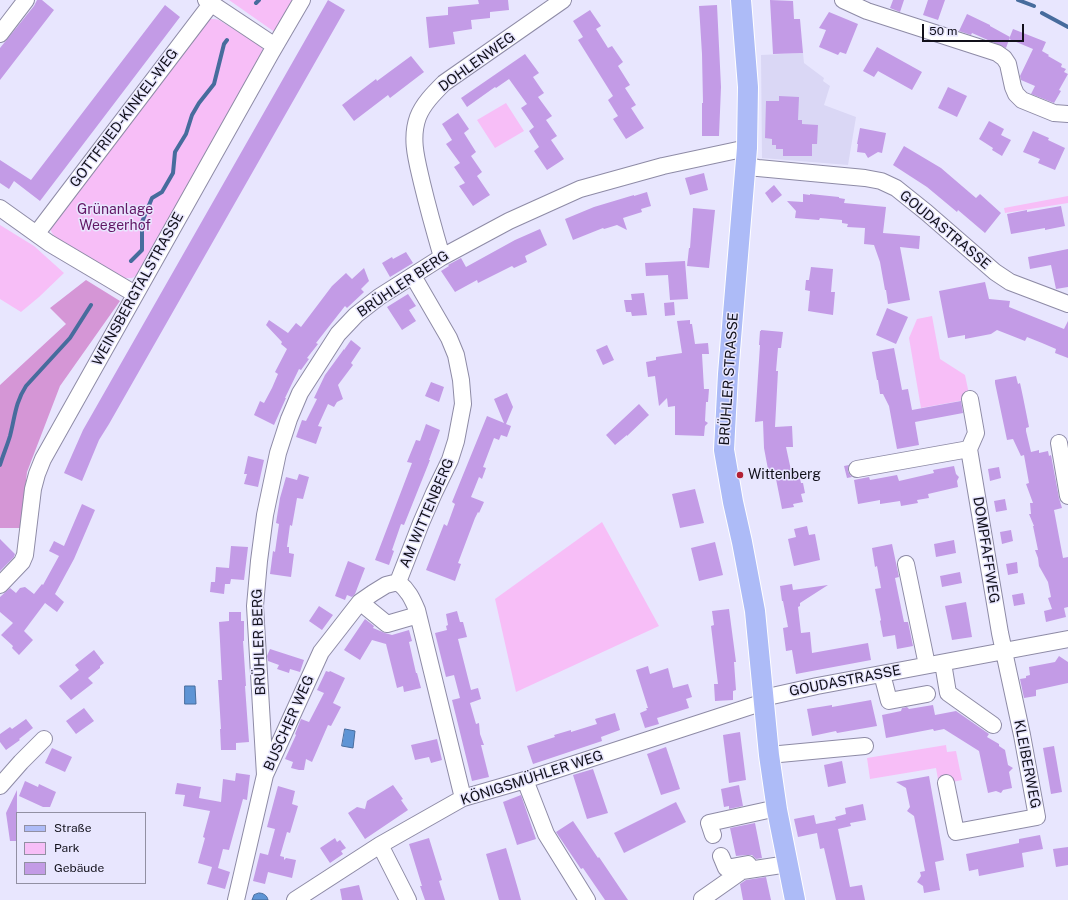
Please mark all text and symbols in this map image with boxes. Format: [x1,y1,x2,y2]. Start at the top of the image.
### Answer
scale bar [924,16,1026,42]
text: 50 m [929,24,957,38]
street label: DOHLENWEG [435,29,519,95]
street label: GOTTFRIED-KINKEL-WEG [66,45,182,191]
street label: GOUDASTRASSE [896,187,994,273]
park label: Grünanlage Weegerhof [77,202,153,234]
street label: WEINSBERGTALSTRASSE [89,209,187,369]
street label: BRÜHLER BERG [354,247,452,321]
street label: BRÜHLER STRASSE [716,312,742,446]
street label: AM WITTENBERG [396,456,458,570]
place label: Wittenberg [748,467,821,483]
marker: Wittenberg [735,470,745,480]
street label: DOMPFAFFWEG [969,496,1003,604]
street label: BRÜHLER BERG [249,588,269,696]
street label: GOUDASTRASSE [788,662,902,700]
street label: BUSCHER WEG [260,673,318,773]
street label: KLEIBERWEG [1010,718,1044,810]
street label: KÖNIGSMÜHLER WEG [459,747,605,809]
legend [16,812,146,884]
text: Straße [54,821,91,835]
text: Park [54,841,80,855]
text: Gebäude [54,861,104,875]

